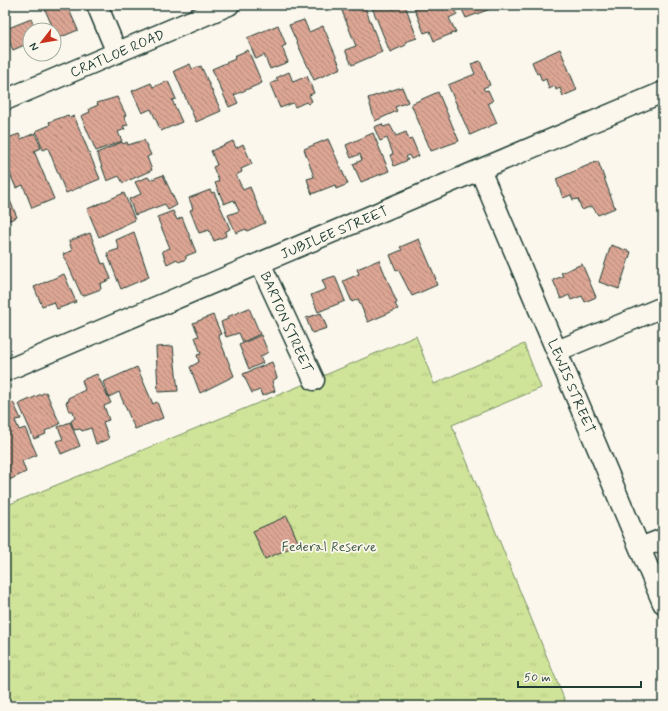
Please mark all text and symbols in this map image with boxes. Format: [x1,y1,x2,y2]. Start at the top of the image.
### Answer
north arrow [22,22,62,62]
street label: CRATLOE ROAD [67,26,167,82]
text: N [26,40,42,53]
street label: JUBILEE STREET [278,202,391,264]
street label: BARTON STREET [256,269,317,376]
street label: LEWIS STREET [543,336,599,436]
park label: Federal Reserve [281,538,377,556]
scale bar [518,663,641,689]
text: 50 m [524,670,551,686]

